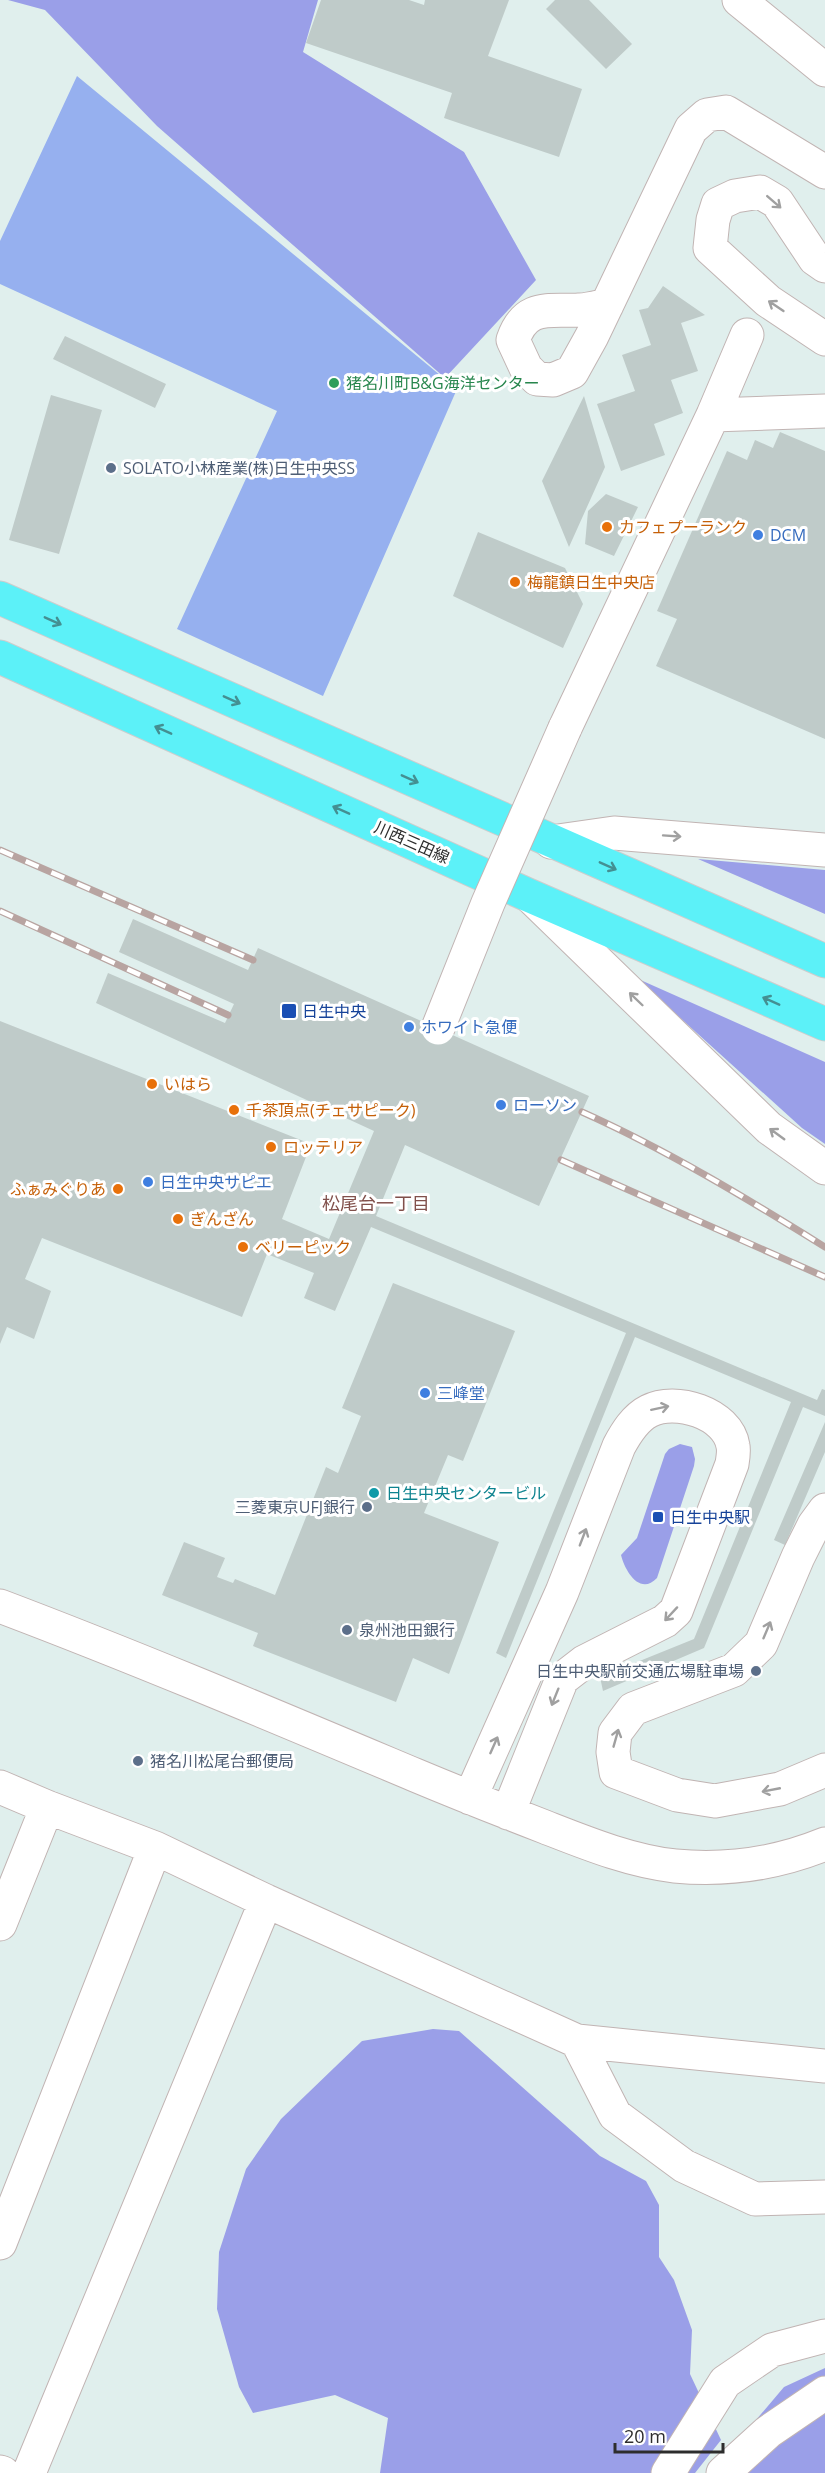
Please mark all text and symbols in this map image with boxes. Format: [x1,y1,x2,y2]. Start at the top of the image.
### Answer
one-way arrow [766,196,782,209]
one-way arrow [769,300,785,312]
place label: 猪名川町B&G海洋センター [346,372,540,394]
marker: 猪名川町B&G海洋センター [327,376,341,390]
place label: SOLATO小林産業(株)日生中央SS [123,457,355,479]
marker: SOLATO小林産業(株)日生中央SS [104,461,118,475]
place label: カフェプーランク [619,516,747,538]
marker: カフェプーランク [600,520,614,534]
place label: DCM [770,524,806,546]
marker: DCM [751,528,765,542]
place label: 梅龍鎮日生中央店 [527,571,655,593]
marker: 梅龍鎮日生中央店 [508,575,522,589]
one-way arrow [44,616,62,628]
one-way arrow [222,695,240,707]
one-way arrow [154,724,172,735]
one-way arrow [401,774,419,786]
one-way arrow [332,804,350,815]
street label: 川西三田線 [371,816,453,868]
one-way arrow [662,831,681,842]
one-way arrow [598,861,616,873]
one-way arrow [629,992,644,1007]
one-way arrow [763,995,781,1006]
place label: 日生中央 [302,1000,366,1022]
marker: 日生中央 [280,1002,298,1020]
place label: ホワイト急便 [421,1016,517,1038]
marker: ホワイト急便 [402,1020,416,1034]
place label: いはら [164,1073,212,1095]
marker: いはら [145,1077,159,1091]
place label: ローソン [513,1094,577,1116]
marker: ローソン [494,1098,508,1112]
place label: 千茶頂点(チェサピーク) [246,1099,416,1121]
marker: 千茶頂点(チェサピーク) [227,1103,241,1117]
one-way arrow [770,1128,786,1140]
place label: ロッテリア [283,1136,363,1158]
marker: ロッテリア [264,1140,278,1154]
place label: 日生中央サピエ [160,1171,272,1193]
marker: 日生中央サピエ [141,1175,155,1189]
place label: ふぁみぐりあ [10,1178,106,1200]
marker: ふぁみぐりあ [111,1182,125,1196]
district label: 松尾台一丁目 [322,1191,430,1215]
place label: ぎんざん [190,1208,254,1230]
marker: ぎんざん [171,1212,185,1226]
place label: ベリーピック [255,1236,351,1258]
marker: ベリーピック [236,1240,250,1254]
place label: 三峰堂 [437,1382,485,1404]
marker: 三峰堂 [418,1386,432,1400]
one-way arrow [650,1402,669,1413]
place label: 日生中央センタービル [386,1482,546,1504]
marker: 日生中央センタービル [367,1486,381,1500]
place label: 三菱東京UFJ銀行 [235,1496,355,1518]
marker: 三菱東京UFJ銀行 [360,1500,374,1514]
place label: 日生中央駅 [670,1506,750,1528]
marker: 日生中央駅 [651,1510,665,1524]
one-way arrow [578,1529,589,1547]
one-way arrow [664,1606,678,1621]
place label: 泉州池田銀行 [359,1619,455,1641]
one-way arrow [761,1622,773,1640]
marker: 泉州池田銀行 [340,1623,354,1637]
place label: 日生中央駅前交通広場駐車場 [536,1660,744,1682]
marker: 日生中央駅前交通広場駐車場 [749,1664,763,1678]
one-way arrow [549,1687,560,1705]
one-way arrow [611,1729,622,1748]
one-way arrow [489,1736,500,1754]
place label: 猪名川松尾台郵便局 [150,1750,294,1772]
marker: 猪名川松尾台郵便局 [131,1754,145,1768]
one-way arrow [761,1785,781,1796]
scale bar [615,2416,723,2454]
text: 20 m [624,2424,666,2448]

